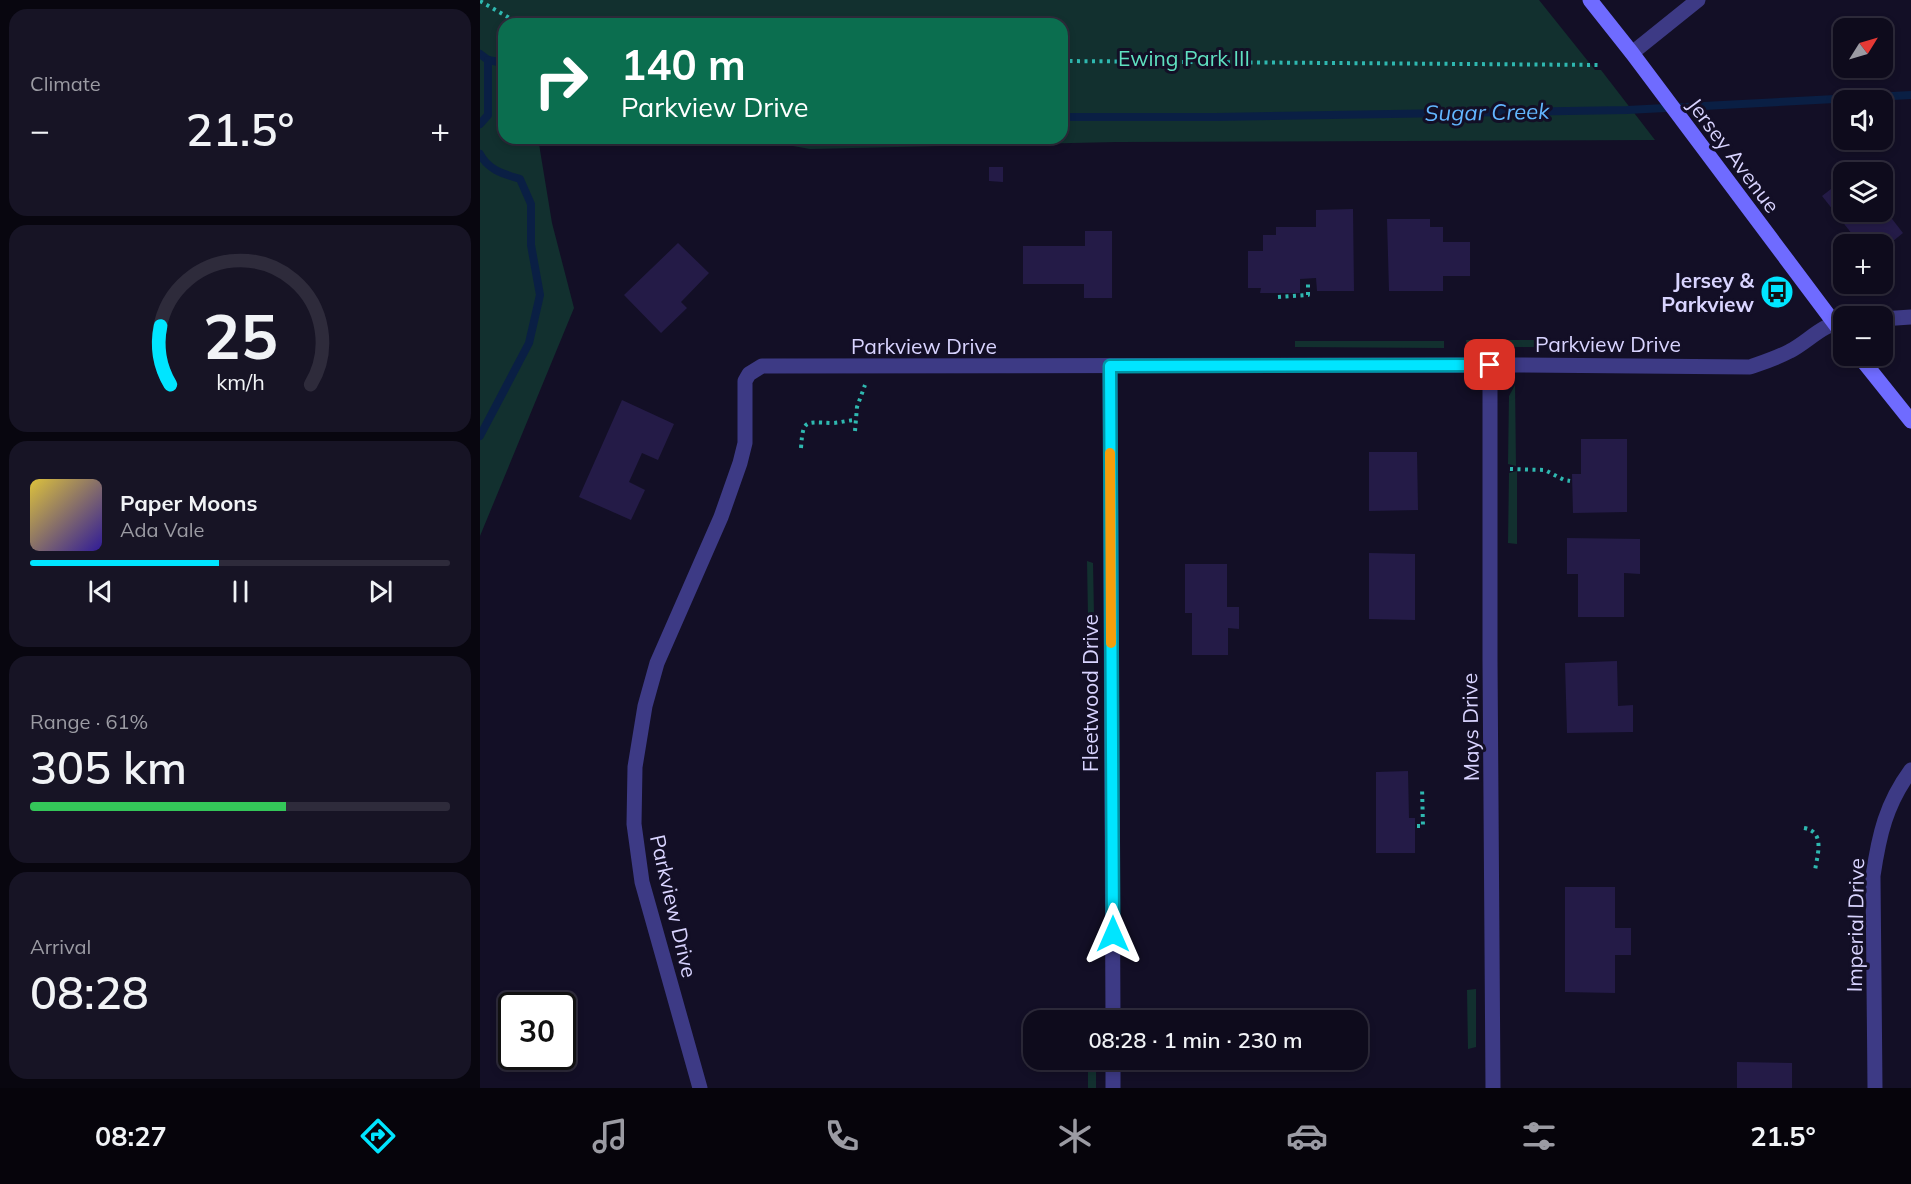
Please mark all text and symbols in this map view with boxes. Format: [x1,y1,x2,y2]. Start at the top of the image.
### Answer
north arrow [1833,18,1893,78]
map controls [1833,18,1893,366]
text: 140 m [621,38,746,91]
icon: right [522,42,600,120]
park label: Ewing Park III [1118,45,1250,71]
text: Climate [30,71,101,96]
text: Parkview Drive [621,90,808,124]
button: sound [1833,90,1893,150]
street label: Jersey Avenue [1682,92,1786,218]
water label: Sugar Creek [1424,97,1550,127]
text: 21.5° [186,101,294,157]
text: − [30,109,50,150]
text: + [430,109,450,150]
button: layers [1833,162,1893,222]
button: + [1833,234,1893,294]
place label: Jersey & Parkview [1661,267,1755,317]
bus stop icon: Jersey & Parkview [1759,274,1795,310]
text: 25 [203,296,277,375]
button: − [1833,306,1893,366]
street label: Parkview Drive [1535,331,1681,357]
street label: Parkview Drive [851,333,997,359]
pin [1464,339,1515,390]
icon: arrive [1473,348,1506,381]
text: km/h [216,369,264,396]
text: Paper Moons [120,489,258,517]
text: Ada Vale [120,517,204,542]
icon: previous [84,575,117,608]
icon: pause [224,575,257,608]
icon: next [364,575,397,608]
street label: Fleetwood Drive [1077,614,1103,772]
street label: Mays Drive [1456,673,1484,781]
text: Range · 61% [30,709,148,734]
text: 305 km [30,739,187,795]
street label: Parkview Drive [645,832,703,980]
street label: Imperial Drive [1841,858,1869,992]
position arrow [1081,902,1145,966]
text: Arrival [30,934,91,959]
text: 08:28 [30,964,149,1020]
speed limit sign: 30 [498,992,576,1070]
text: 08:28 · 1 min · 230 m [1088,1026,1303,1054]
icon: directions [357,1115,399,1157]
icon: music [589,1115,631,1157]
icon: phone [821,1115,863,1157]
icon: climate [1054,1115,1096,1157]
icon: car [1286,1115,1328,1157]
icon: filters [1518,1115,1560,1157]
text: 08:27 [95,1119,167,1153]
text: 21.5° [1750,1119,1816,1153]

